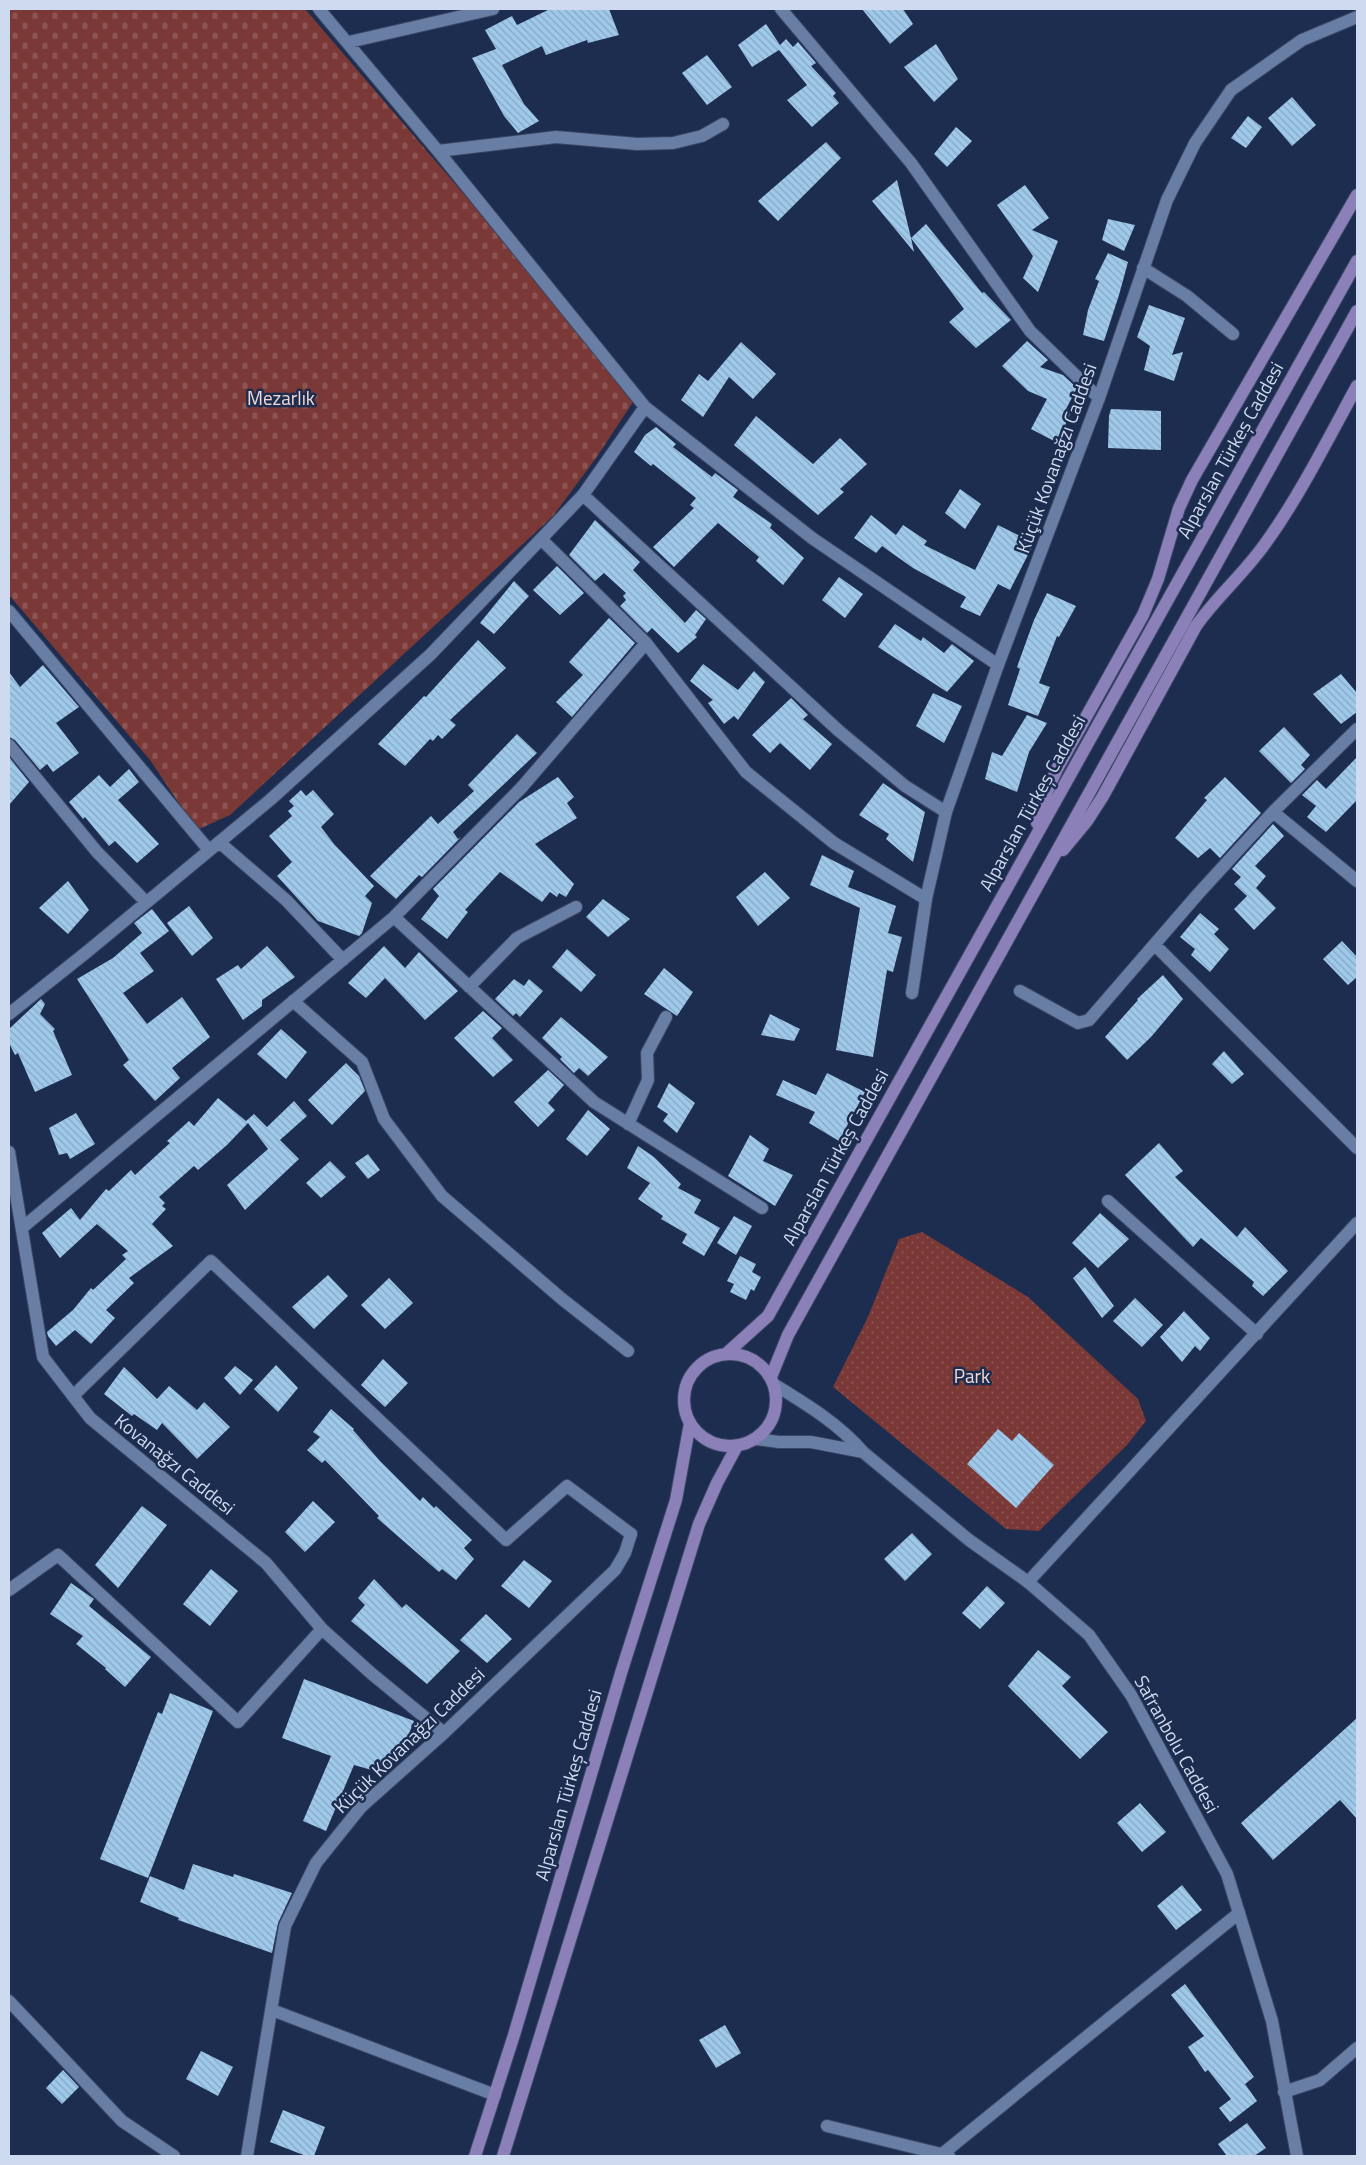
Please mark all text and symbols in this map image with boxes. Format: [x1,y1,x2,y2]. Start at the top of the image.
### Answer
street label: Alparslan Türkeş Caddesi [1169,356,1290,543]
street label: Küçük Kovanağzı Caddesi [1008,359,1103,557]
park label: Mezarlık [247,383,315,412]
street label: Alparslan Türkeş Caddesi [971,709,1092,896]
street label: Alparslan Türkeş Caddesi [774,1063,895,1250]
park label: Park [954,1361,990,1390]
street label: Kovanağzı Caddesi [109,1406,242,1521]
street label: Küçük Kovanağzı Caddesi [327,1660,491,1820]
street label: Safranbolu Caddesi [1128,1670,1227,1818]
street label: Alparslan Türkeş Caddesi [526,1686,609,1884]

